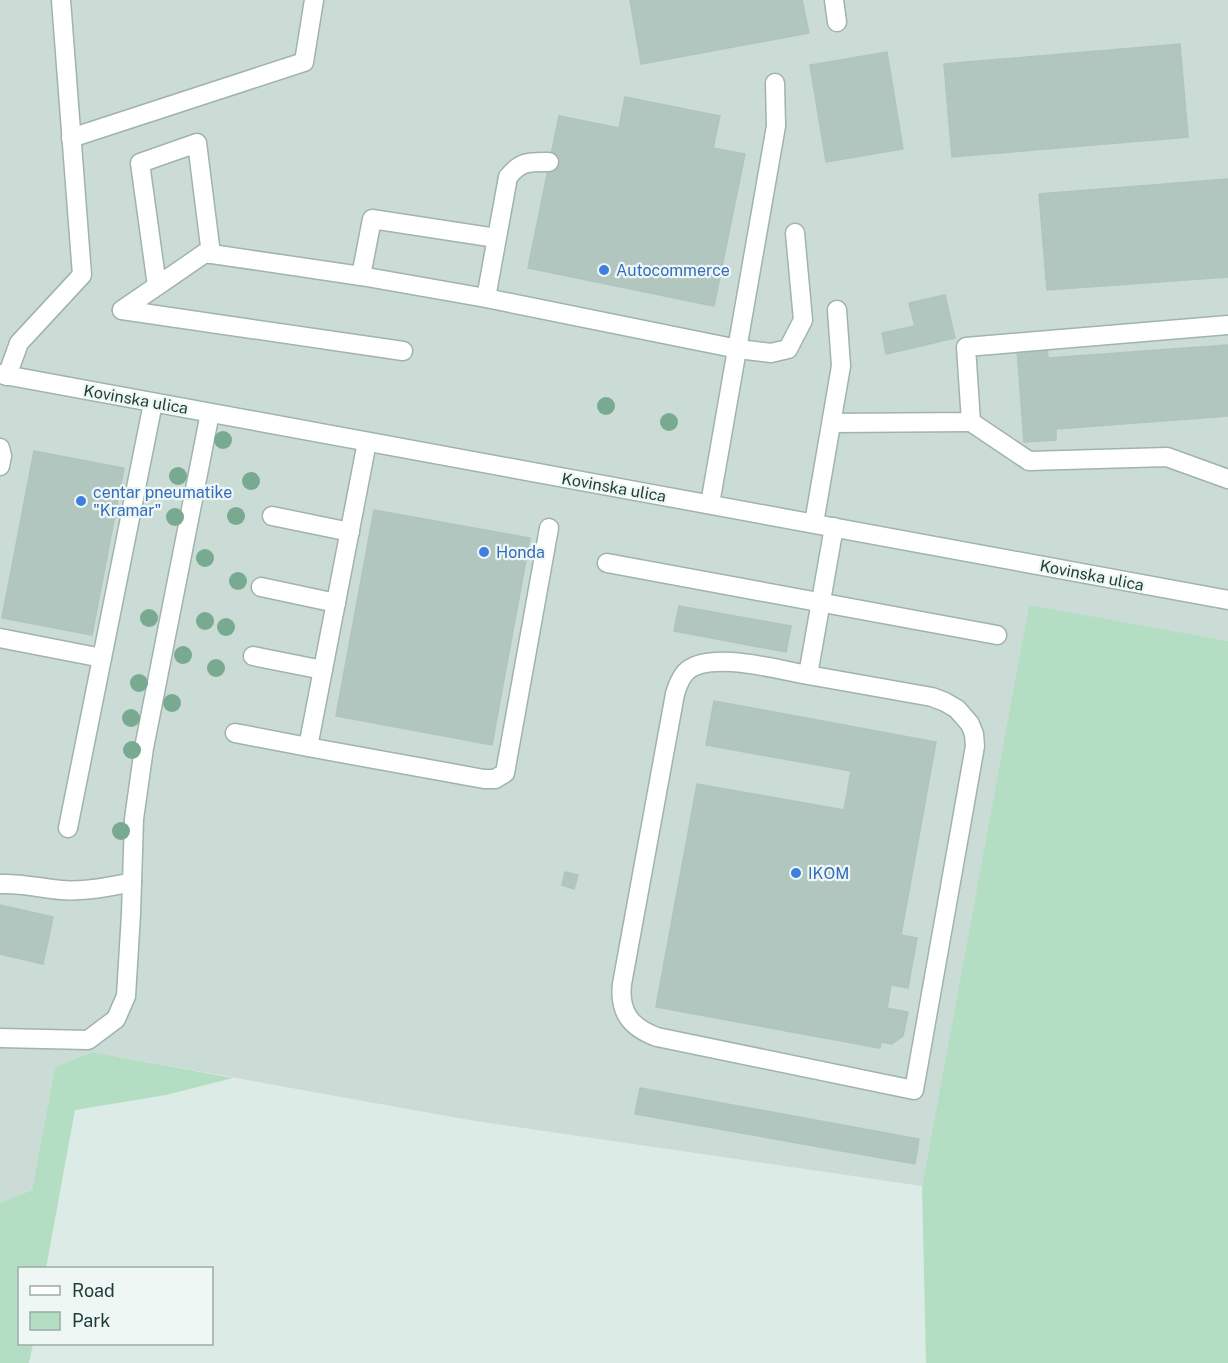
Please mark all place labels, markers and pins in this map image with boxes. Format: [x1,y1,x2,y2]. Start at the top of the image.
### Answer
place label: Autocommerce [616,261,730,280]
marker: Autocommerce [597,263,611,277]
place label: centar pneumatike "Kramar" [93,483,232,520]
marker: centar pneumatike "Kramar" [74,494,88,508]
place label: Honda [496,543,545,562]
marker: Honda [477,545,491,559]
place label: IKOM [808,864,849,883]
marker: IKOM [789,866,803,880]

